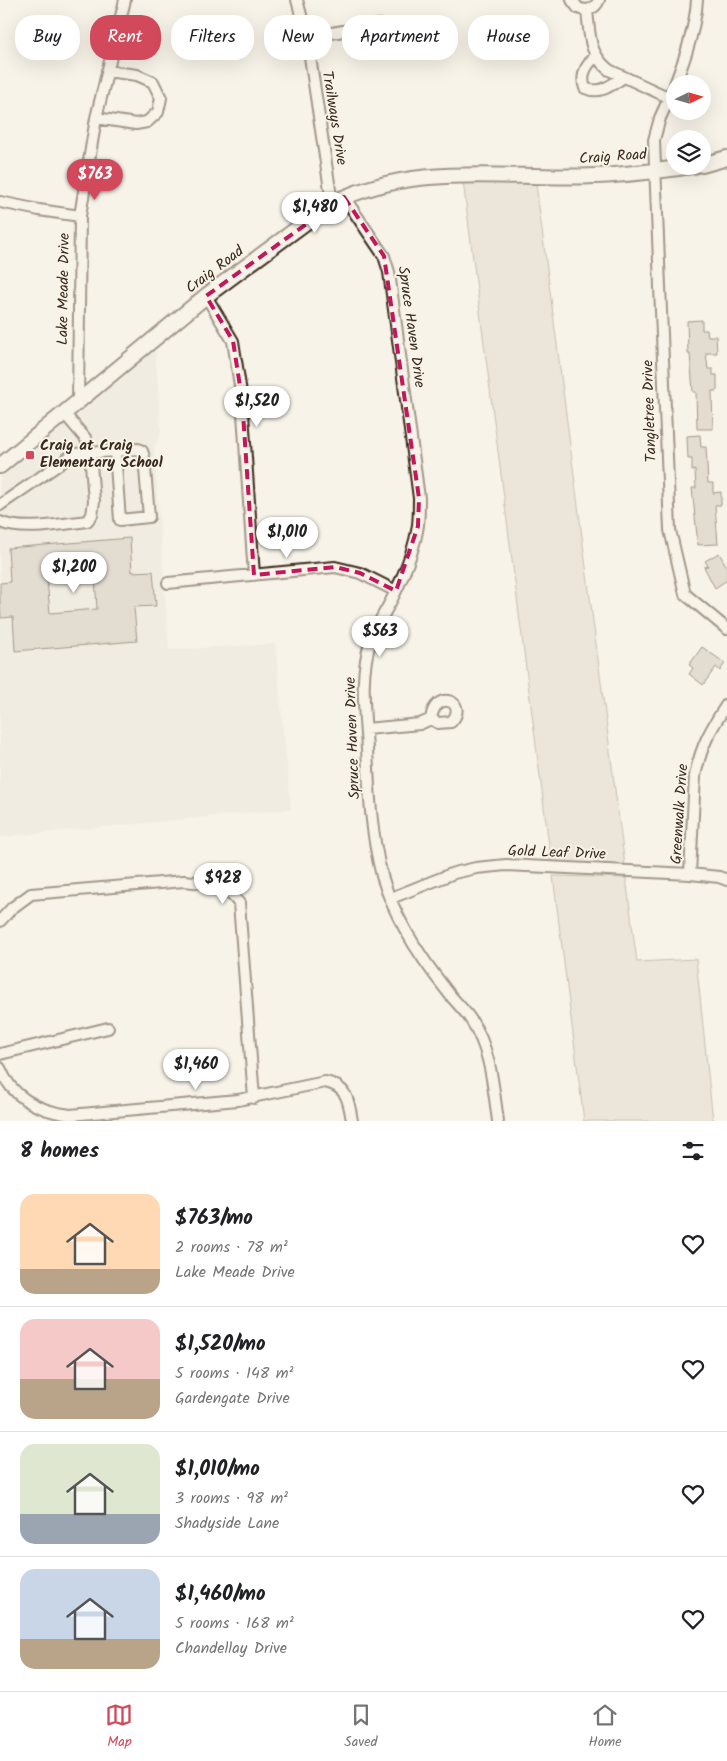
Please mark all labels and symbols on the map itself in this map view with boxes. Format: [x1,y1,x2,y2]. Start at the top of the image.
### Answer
street label: Trailways Drive [315,69,353,167]
north arrow [666,75,711,120]
street label: Craig Road [578,143,648,171]
pin: $763 [65,158,125,201]
pin: $1,480 [274,192,356,234]
street label: Lake Meade Drive [51,232,77,345]
street label: Craig Road [181,240,250,300]
street label: Spruce Haven Drive [391,265,431,389]
street label: Tangletree Drive [636,359,664,462]
pin: $1,520 [216,386,298,428]
place label: Craig at Craig Elementary School [40,434,163,475]
marker: Craig at Craig Elementary School [24,449,36,461]
pin: $1,010 [246,516,328,559]
pin: $1,200 [33,552,115,594]
pin: $563 [350,616,410,658]
street label: Spruce Haven Drive [339,676,367,799]
street label: Greenwalk Drive [665,763,696,865]
street label: Gold Leaf Drive [508,839,607,867]
pin: $928 [193,862,253,905]
pin: $1,460 [155,1048,237,1091]

